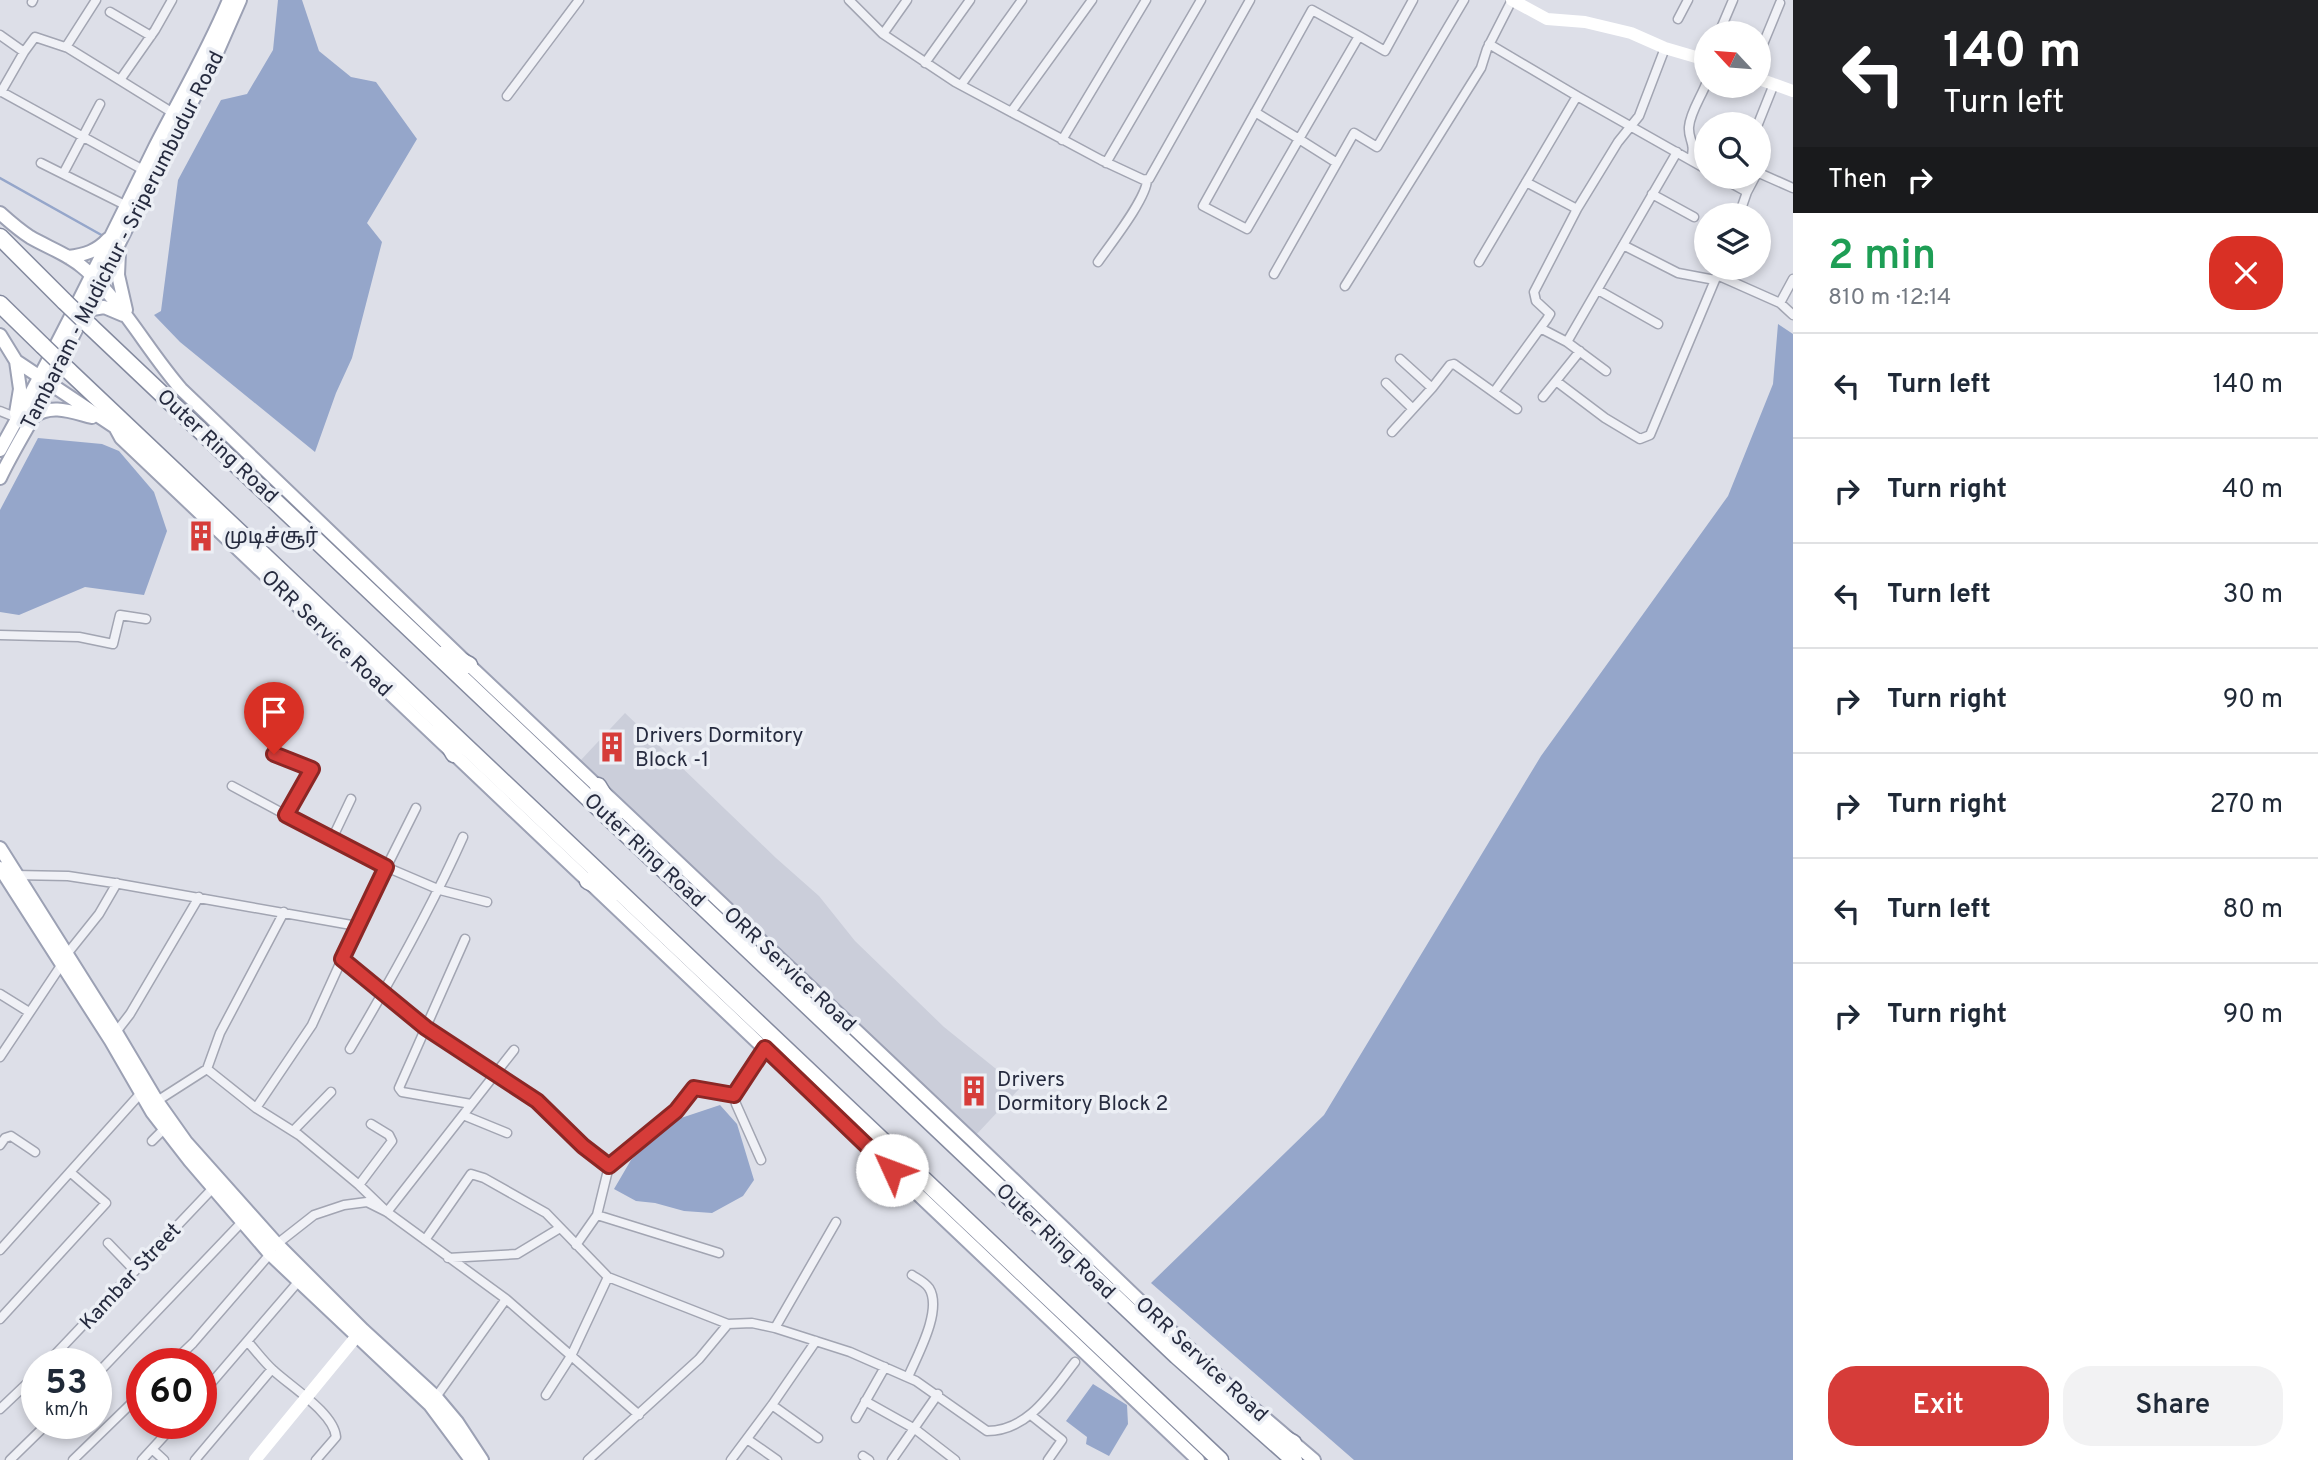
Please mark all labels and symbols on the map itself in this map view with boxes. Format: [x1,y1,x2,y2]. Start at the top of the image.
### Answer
north arrow [1694,21,1771,98]
street label: Tambaram - Mudichur - Sriperumbudur Road [16,47,231,435]
street label: Outer Ring Road [151,384,283,510]
building icon: முடிச்சூர் [184,519,218,553]
place label: முடிச்சூர் [224,524,319,551]
street label: ORR Service Road [255,565,397,703]
pin [244,682,304,754]
place label: Drivers Dormitory Block -1 [635,723,803,774]
building icon: Drivers Dormitory Block -1 [595,730,629,764]
street label: Outer Ring Road [578,788,710,914]
street label: ORR Service Road [717,902,861,1039]
place label: Drivers Dormitory Block 2 [997,1067,1168,1118]
building icon: Drivers Dormitory Block 2 [957,1074,991,1108]
position arrow [855,1133,929,1207]
street label: Outer Ring Road [989,1178,1121,1306]
street label: Kambar Street [75,1218,188,1336]
street label: ORR Service Road [1129,1292,1273,1429]
speed limit sign: 60 [126,1348,217,1439]

